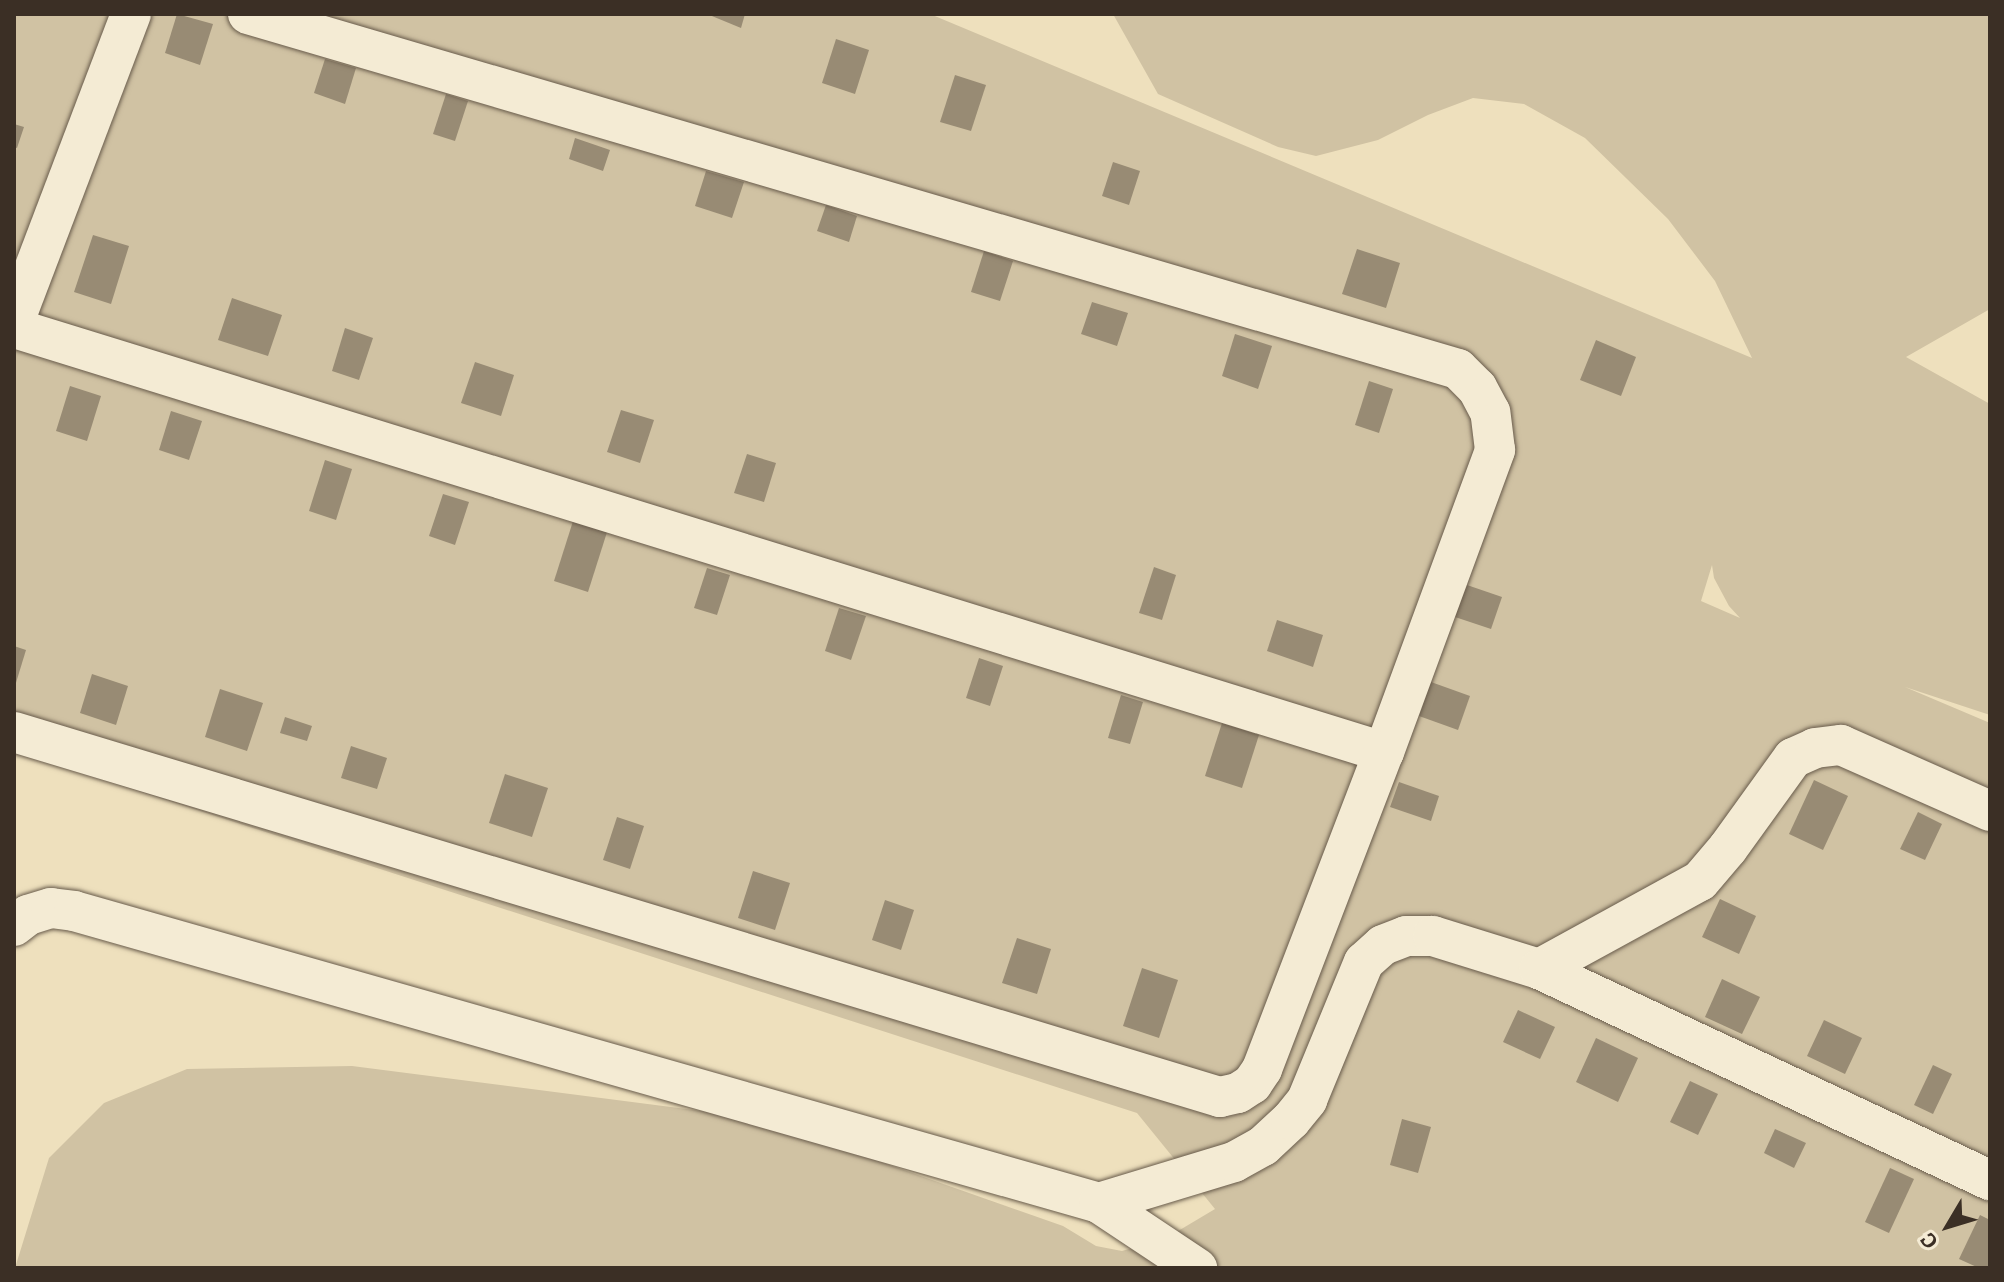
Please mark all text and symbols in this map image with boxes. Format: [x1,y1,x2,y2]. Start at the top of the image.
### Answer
north arrow [1908,1186,1988,1266]
text: С [1913,1226,1945,1255]

